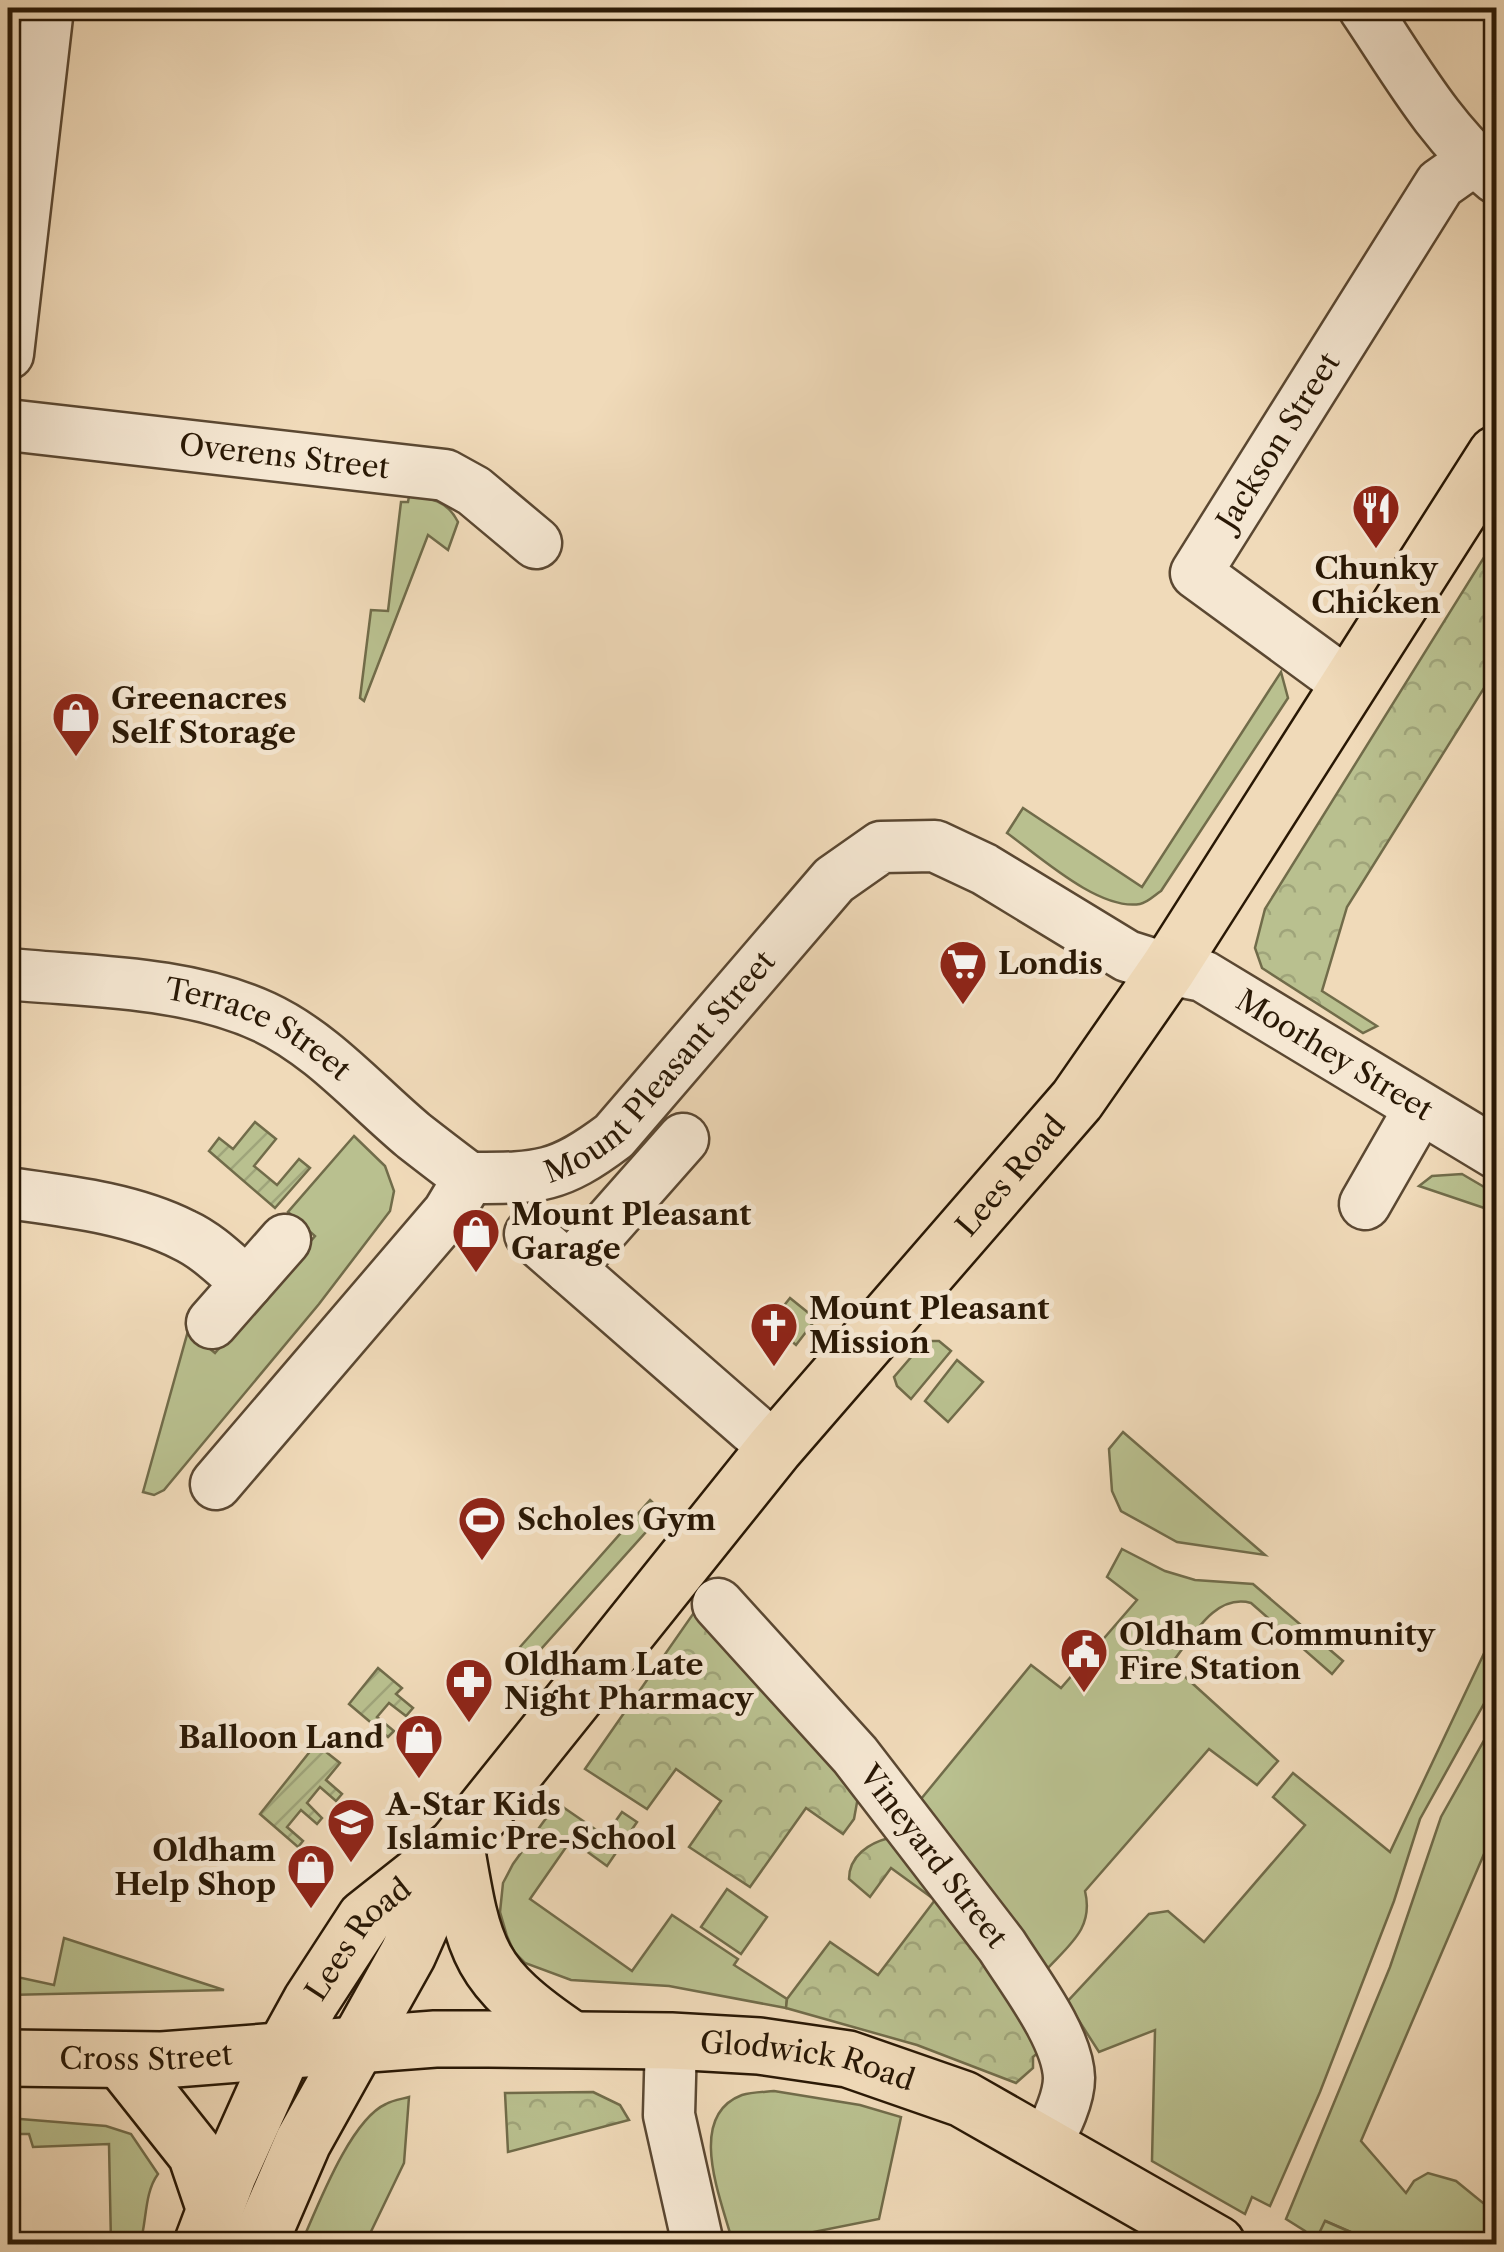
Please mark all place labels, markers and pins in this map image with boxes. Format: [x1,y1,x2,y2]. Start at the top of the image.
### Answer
restaurant icon: Chunky Chicken [1350,482,1402,550]
place label: Chunky Chicken [1311,550,1441,621]
place label: Greenacres Self Storage [111,680,296,751]
shop icon: Greenacres Self Storage [50,690,102,758]
supermarket icon: Londis [937,938,989,1006]
place label: Londis [998,945,1103,982]
place label: Mount Pleasant Garage [511,1196,751,1267]
shop icon: Mount Pleasant Garage [450,1206,502,1274]
place label: Mount Pleasant Mission [809,1290,1049,1361]
church icon: Mount Pleasant Mission [748,1300,800,1368]
sports icon: Scholes Gym [456,1494,508,1562]
place label: Scholes Gym [517,1501,716,1538]
place label: Oldham Community Fire Station [1119,1616,1436,1687]
public building icon: Oldham Community Fire Station [1058,1626,1110,1694]
place label: Oldham Late Night Pharmacy [504,1646,755,1717]
pharmacy icon: Oldham Late Night Pharmacy [443,1656,495,1724]
shop icon: Balloon Land [393,1712,445,1780]
place label: Balloon Land [178,1719,384,1756]
place label: A-Star Kids Islamic Pre-School [385,1786,676,1857]
school or university icon: A-Star Kids Islamic Pre-School [325,1796,377,1864]
place label: Oldham Help Shop [114,1832,276,1903]
shop icon: Oldham Help Shop [285,1842,337,1910]

